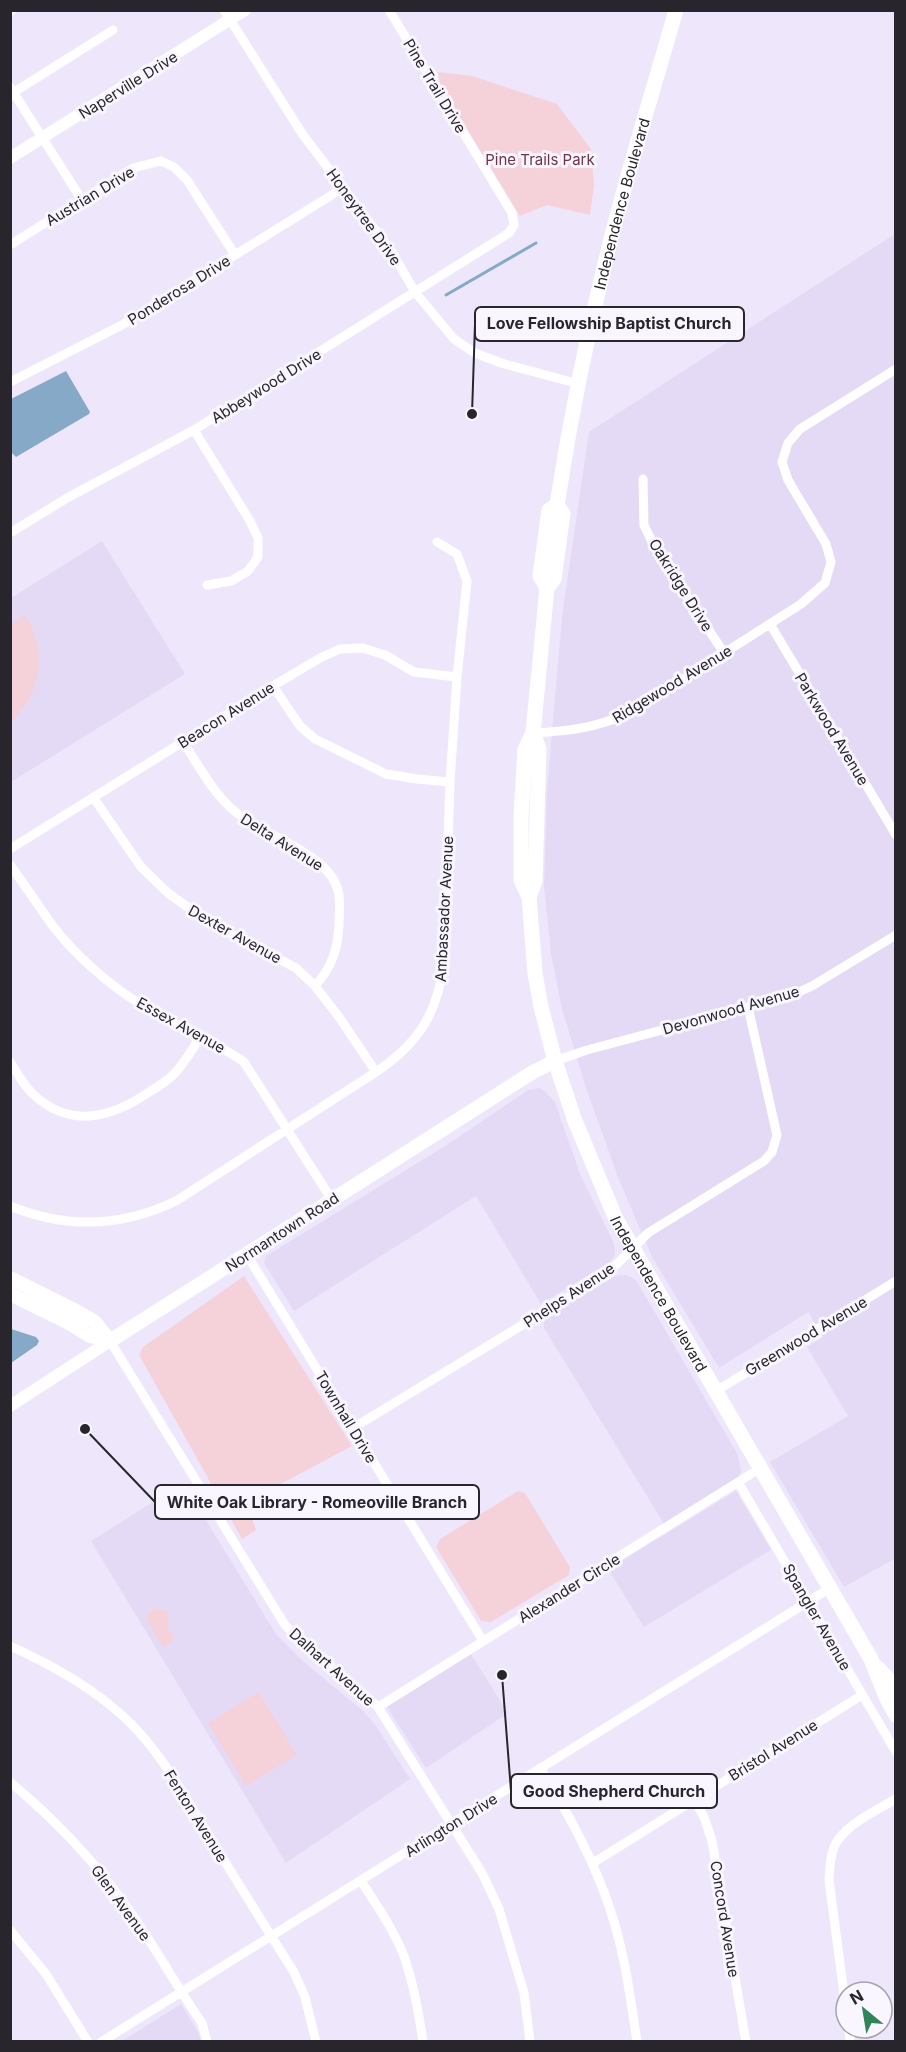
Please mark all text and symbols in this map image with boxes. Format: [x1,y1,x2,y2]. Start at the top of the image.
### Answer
street label: Pine Trail Drive [399,35,471,137]
street label: Naperville Drive [75,47,181,123]
street label: Independence Boulevard [589,116,654,292]
park label: Pine Trails Park [485,150,595,169]
street label: Austrian Drive [42,162,138,230]
street label: Honeytree Drive [322,165,406,269]
street label: Ponderosa Drive [124,251,234,329]
callout: Love Fellowship Baptist Church [475,307,744,341]
text: Love Fellowship Baptist Church [487,313,731,333]
street label: Abbeywood Drive [207,345,325,427]
street label: Oakridge Drive [645,535,717,635]
street label: Ridgewood Avenue [609,641,735,727]
street label: Parkwood Avenue [791,669,873,789]
street label: Beacon Avenue [174,678,278,752]
street label: Delta Avenue [237,809,327,875]
street label: Ambassador Avenue [431,835,457,983]
street label: Dexter Avenue [185,901,285,967]
street label: Devonwood Avenue [660,981,802,1039]
street label: Essex Avenue [133,993,229,1057]
street label: Normantown Road [222,1188,342,1276]
street label: Independence Boulevard [606,1213,712,1375]
street label: Phelps Avenue [520,1258,618,1332]
street label: Greenwood Avenue [742,1292,870,1380]
street label: Townhall Drive [311,1367,381,1467]
callout: White Oak Library - Romeoville Branch [155,1485,479,1519]
text: White Oak Library - Romeoville Branch [167,1492,467,1512]
street label: Alexander Circle [515,1549,623,1627]
street label: Spangler Avenue [779,1560,855,1674]
street label: Dalhart Avenue [286,1624,378,1710]
street label: Bristol Avenue [725,1715,821,1785]
street label: Fenton Avenue [160,1766,232,1866]
callout: Good Shepherd Church [511,1774,717,1808]
text: Good Shepherd Church [523,1781,705,1801]
street label: Arlington Drive [401,1789,501,1861]
street label: Concord Avenue [706,1859,744,1979]
street label: Glen Avenue [87,1861,155,1945]
north arrow [834,1980,894,2040]
text: N [846,1985,867,2009]

